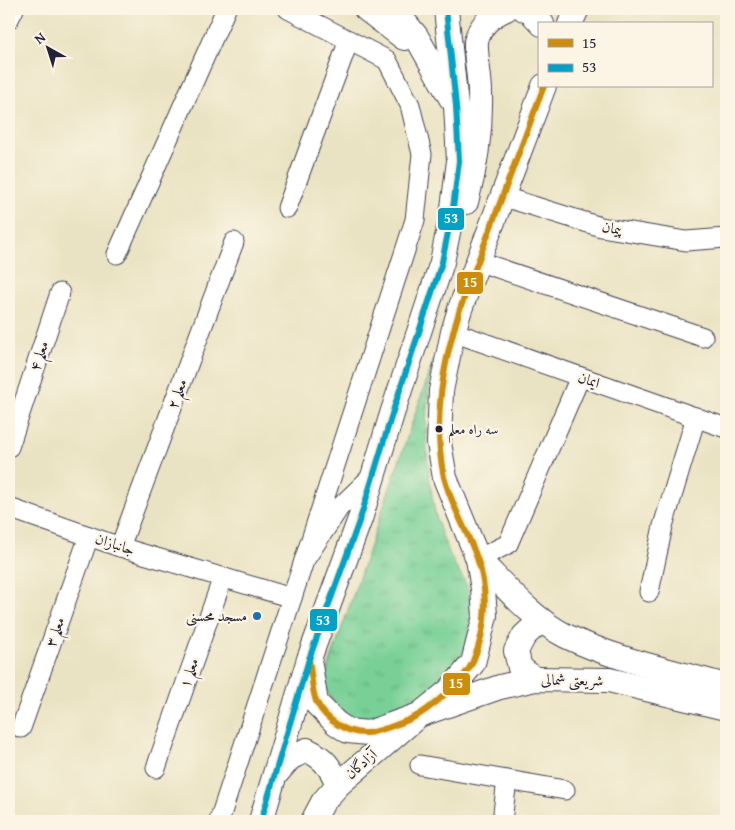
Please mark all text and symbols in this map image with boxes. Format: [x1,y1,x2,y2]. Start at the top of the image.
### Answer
north arrow [22,22,72,72]
legend [538,22,712,88]
text: N [30,27,50,49]
text: 15 [582,32,596,53]
text: 53 [582,56,596,77]
line badge: 53 [437,207,465,231]
text: 53 [444,208,458,228]
street label: پیمان [600,215,625,240]
line badge: 15 [456,271,484,295]
text: 15 [463,272,477,292]
street label: معلم ۴ [24,338,58,375]
street label: ایمان [575,366,603,393]
street label: معلم ۲ [161,376,196,414]
place label: سه راه معلم [448,419,499,444]
marker: سه راه معلم [434,424,444,434]
street label: جانبازان [93,527,138,560]
place label: مسجد محسنی [186,605,247,627]
line badge: 53 [309,608,338,632]
marker: مسجد محسنی [251,610,263,622]
text: 53 [316,610,330,630]
street label: معلم ۳ [40,614,74,651]
street label: معلم ۱ [174,655,208,692]
street label: شریعتی شمالی [541,668,603,692]
line badge: 15 [442,672,471,696]
text: 15 [449,673,463,693]
street label: آزادگان [340,743,383,784]

